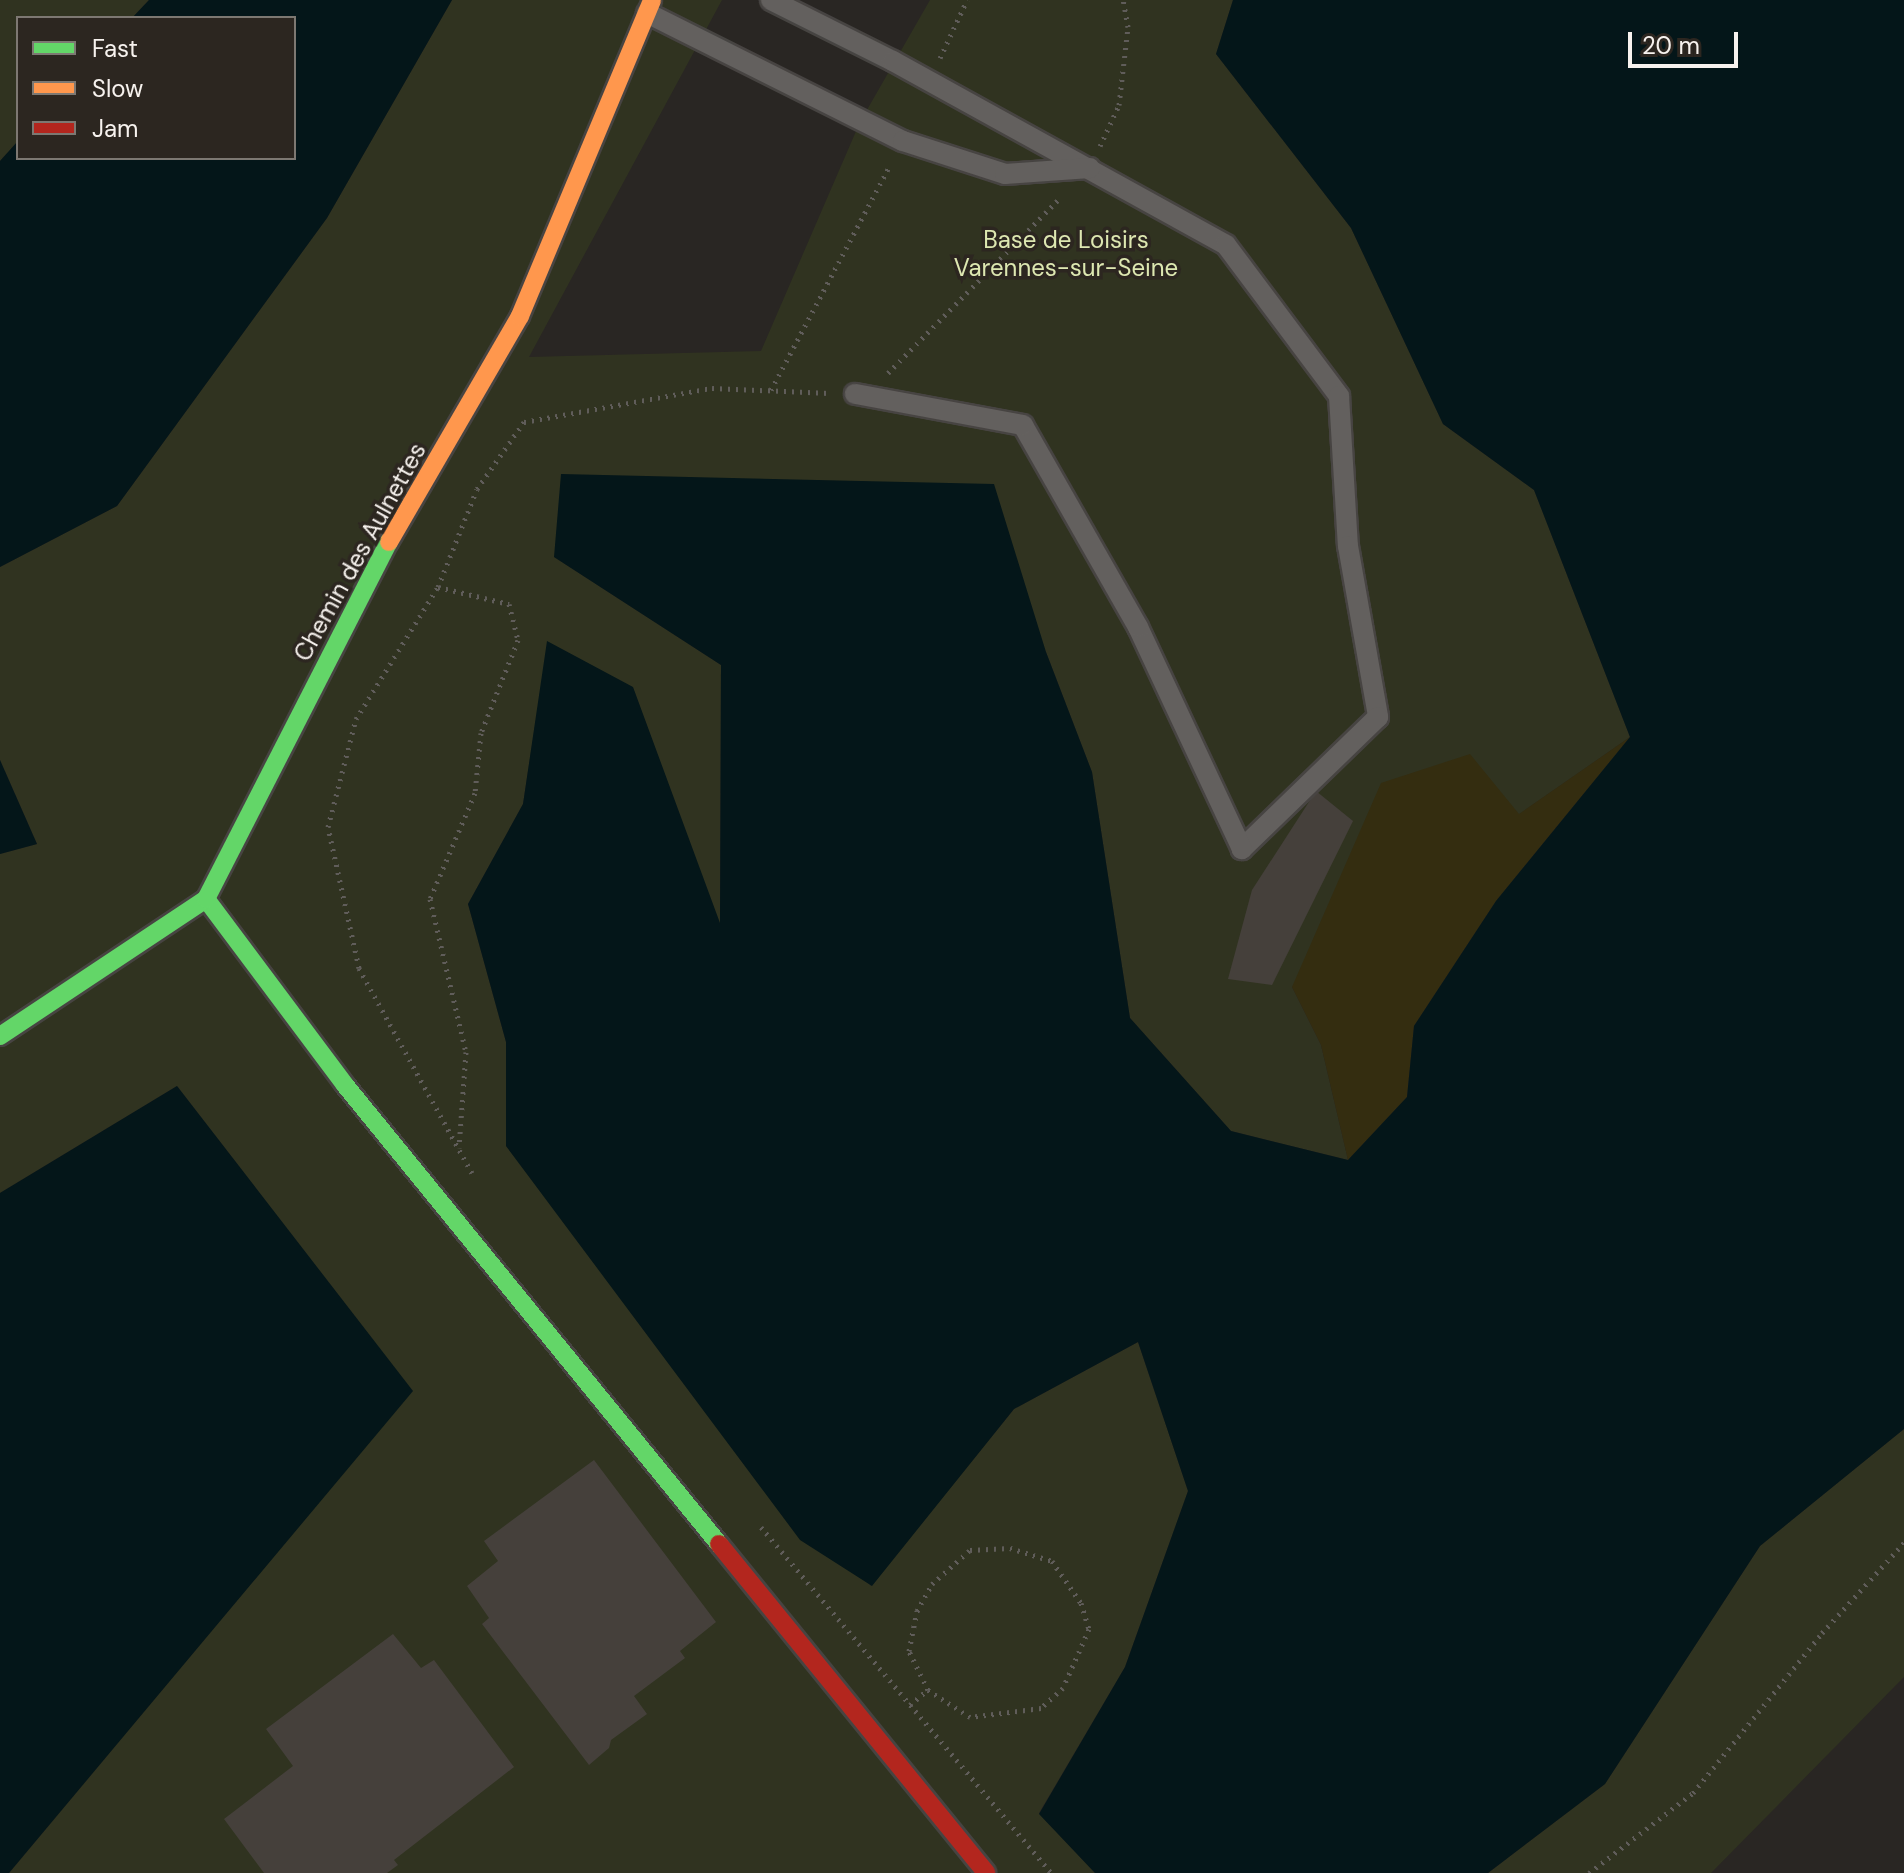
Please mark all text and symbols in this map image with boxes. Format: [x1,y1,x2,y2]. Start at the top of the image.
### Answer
legend [16,16,296,160]
scale bar [1632,16,1742,66]
text: 20 m [1642,30,1700,61]
text: Fast [92,33,138,64]
text: Slow [92,73,143,104]
text: Jam [92,113,138,144]
park label: Base de Loisirs Varennes-sur-Seine [954,226,1178,282]
street label: Chemin des Aulnettes [288,438,432,666]

